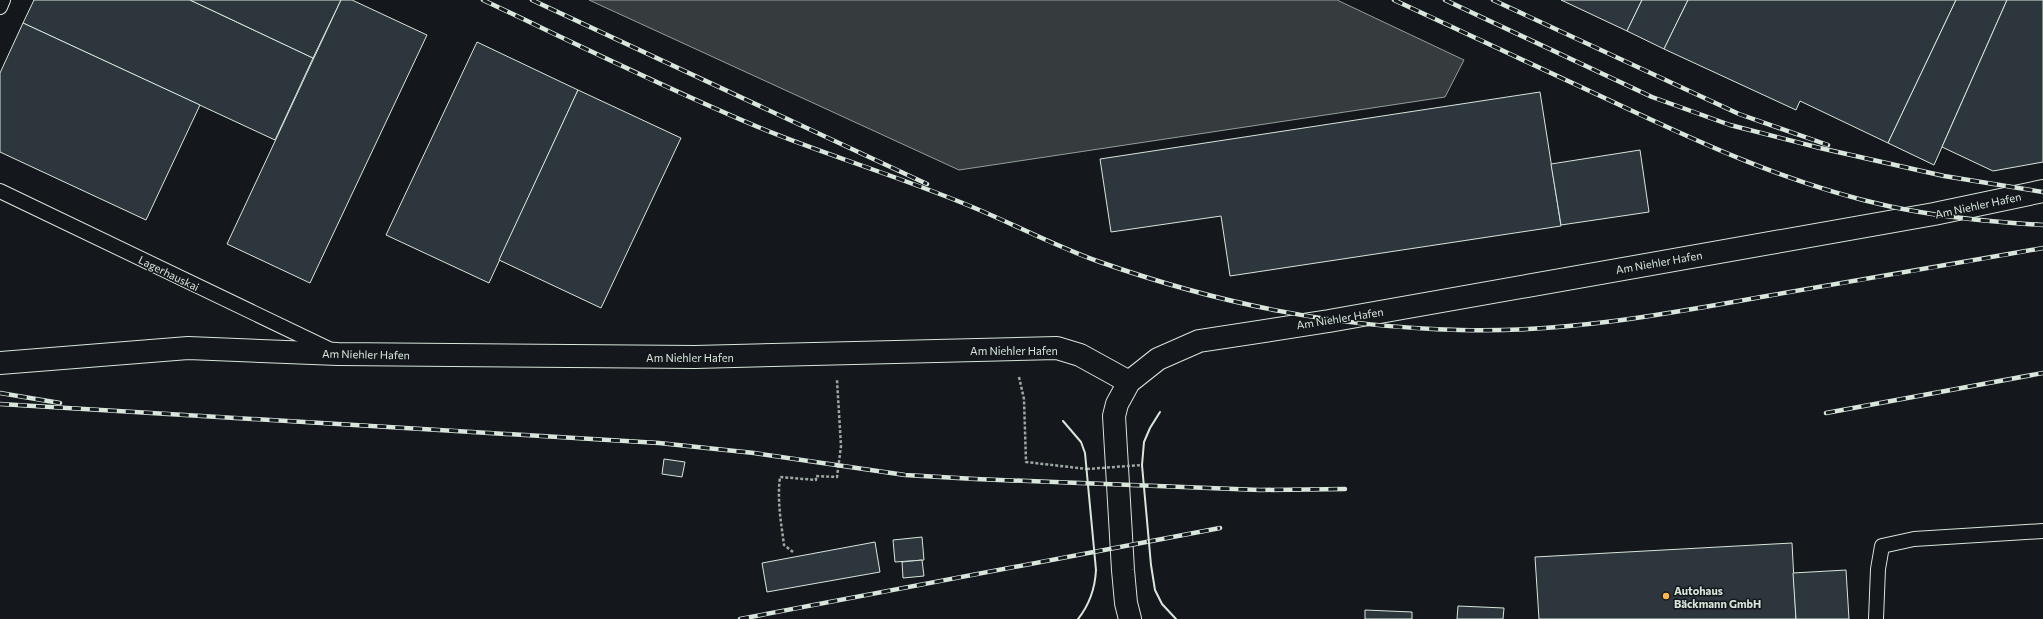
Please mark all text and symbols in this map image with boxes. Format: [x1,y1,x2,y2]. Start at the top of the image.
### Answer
street label: Am Niehler Hafen [1934,190,2022,220]
street label: Am Niehler Hafen [1615,248,1703,276]
street label: Lagerhauskai [137,253,202,293]
street label: Am Niehler Hafen [1296,305,1384,331]
street label: Am Niehler Hafen [970,344,1058,357]
street label: Am Niehler Hafen [322,347,410,361]
street label: Am Niehler Hafen [646,351,734,364]
place label: Autohaus Bäckmann GmbH [1674,584,1761,610]
marker: Autohaus Bäckmann GmbH [1661,591,1671,601]

